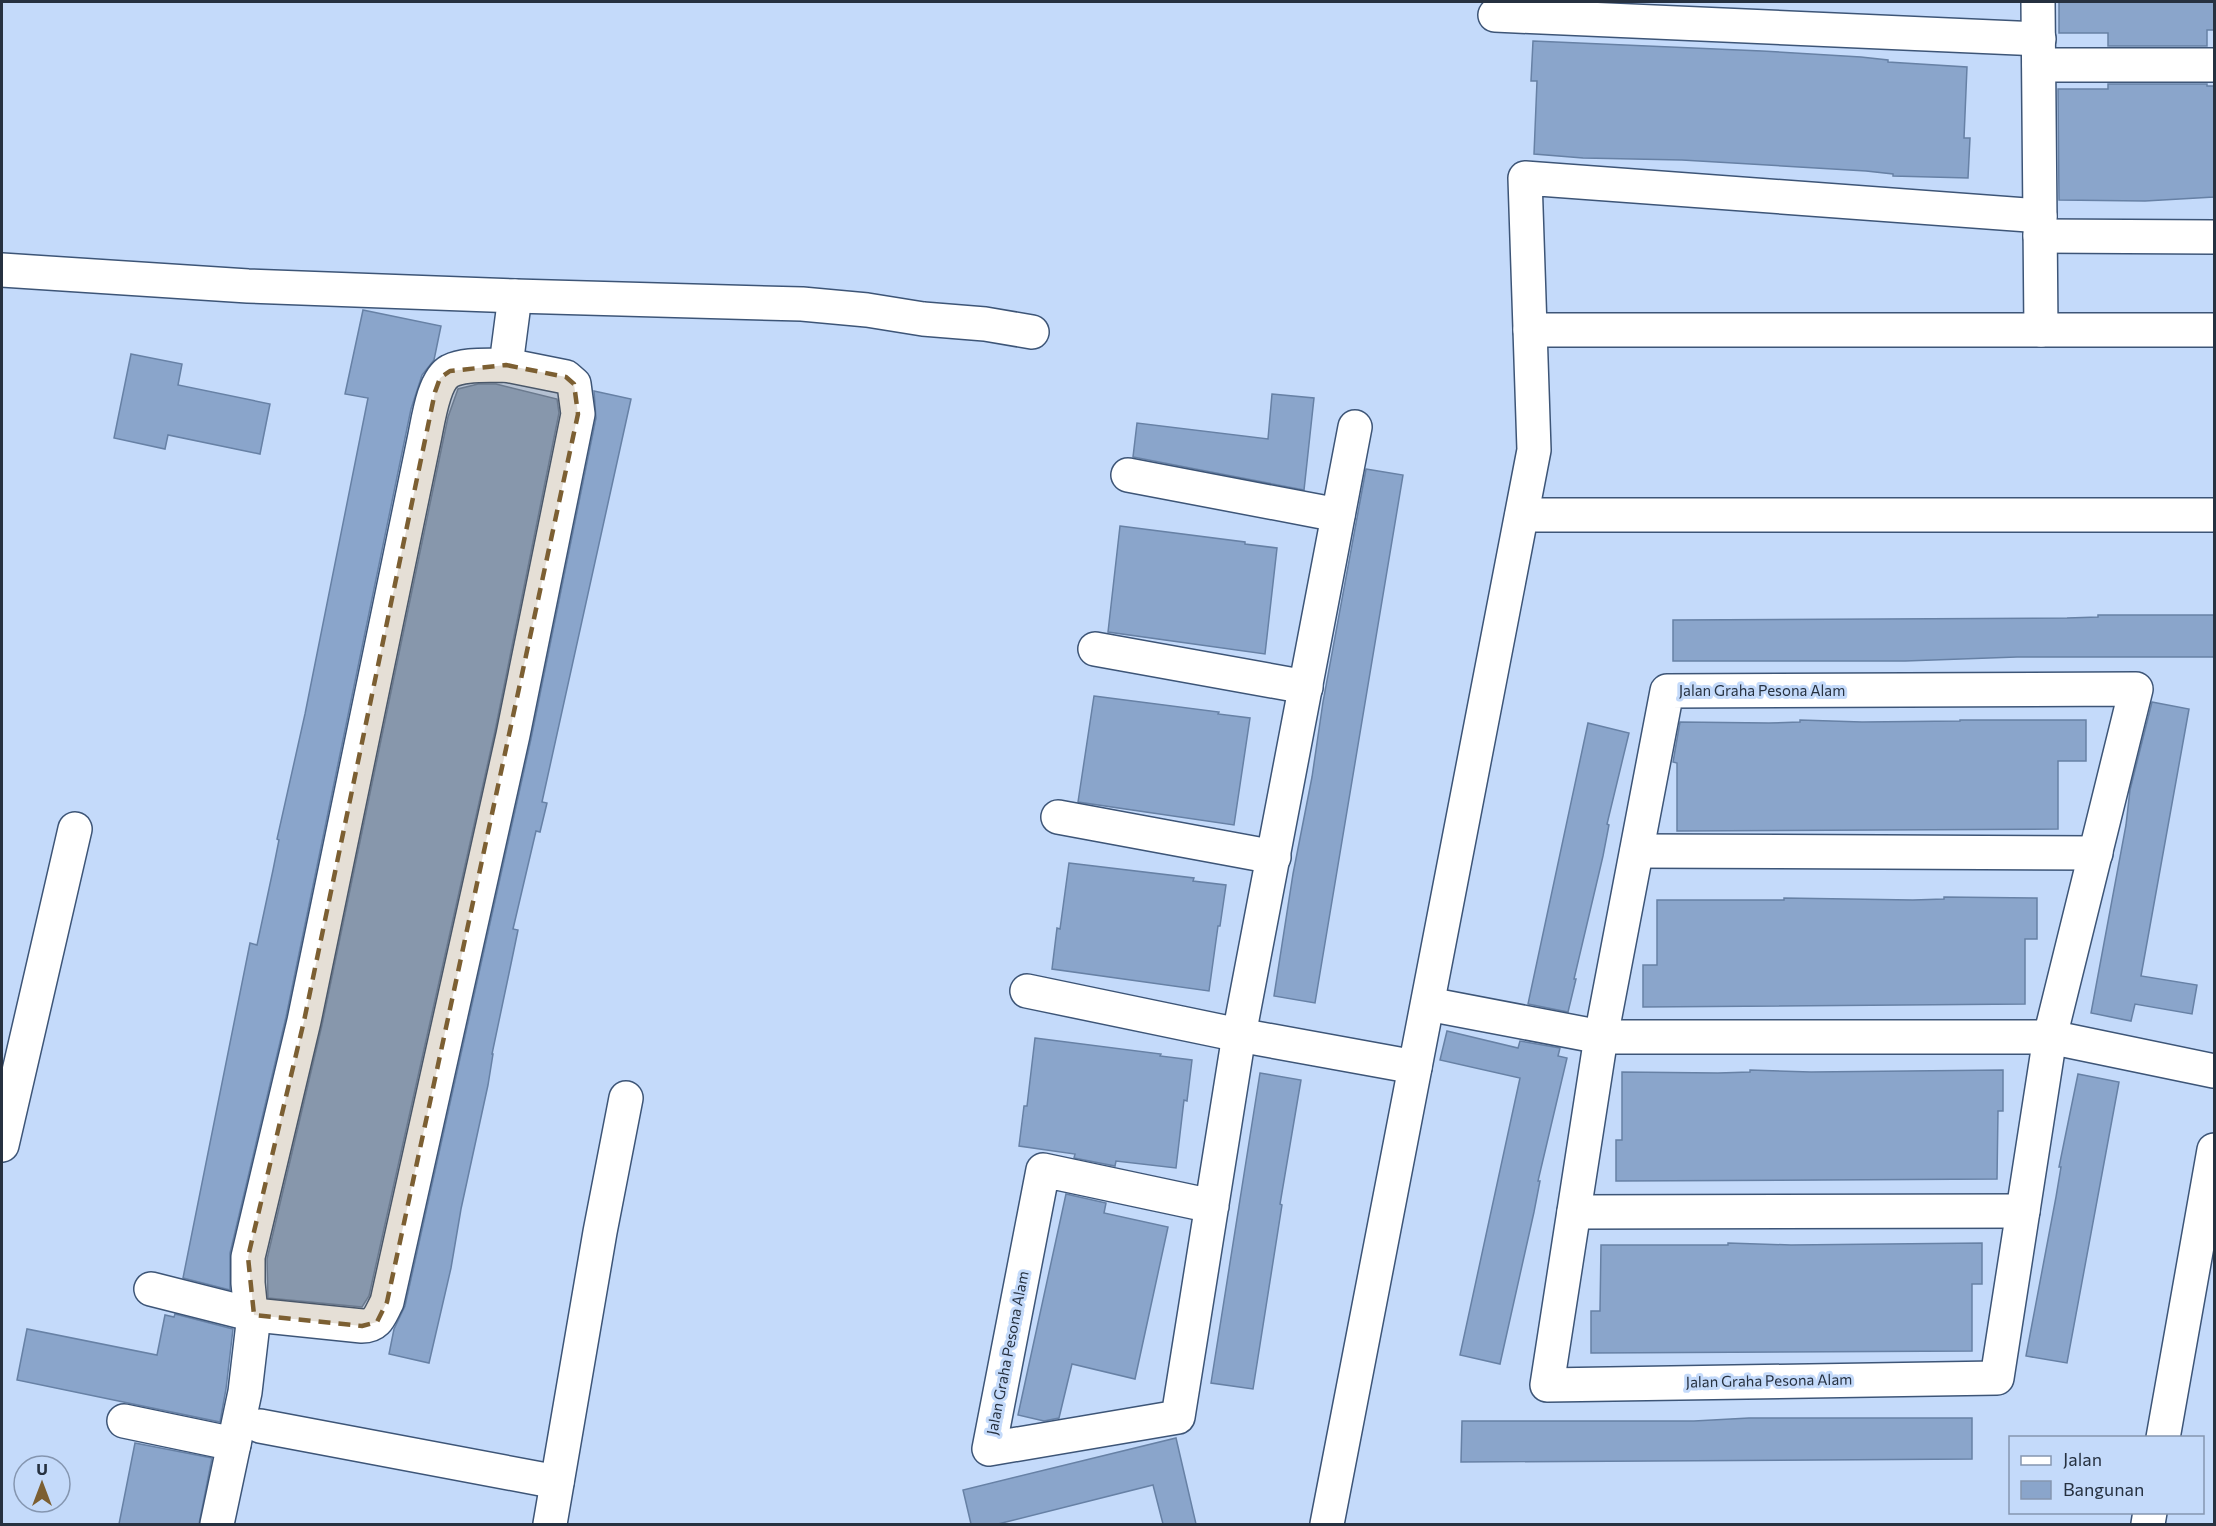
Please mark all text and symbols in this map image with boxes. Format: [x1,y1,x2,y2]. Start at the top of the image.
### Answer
street label: Jalan Graha Pesona Alam [1679,681,1845,699]
street label: Jalan Graha Pesona Alam [982,1269,1032,1436]
street label: Jalan Graha Pesona Alam [1686,1370,1852,1390]
legend [2009,1436,2204,1514]
text: Jalan [2063,1448,2102,1470]
north arrow [12,1454,72,1514]
text: U [36,1459,48,1478]
text: Bangunan [2063,1478,2144,1500]

